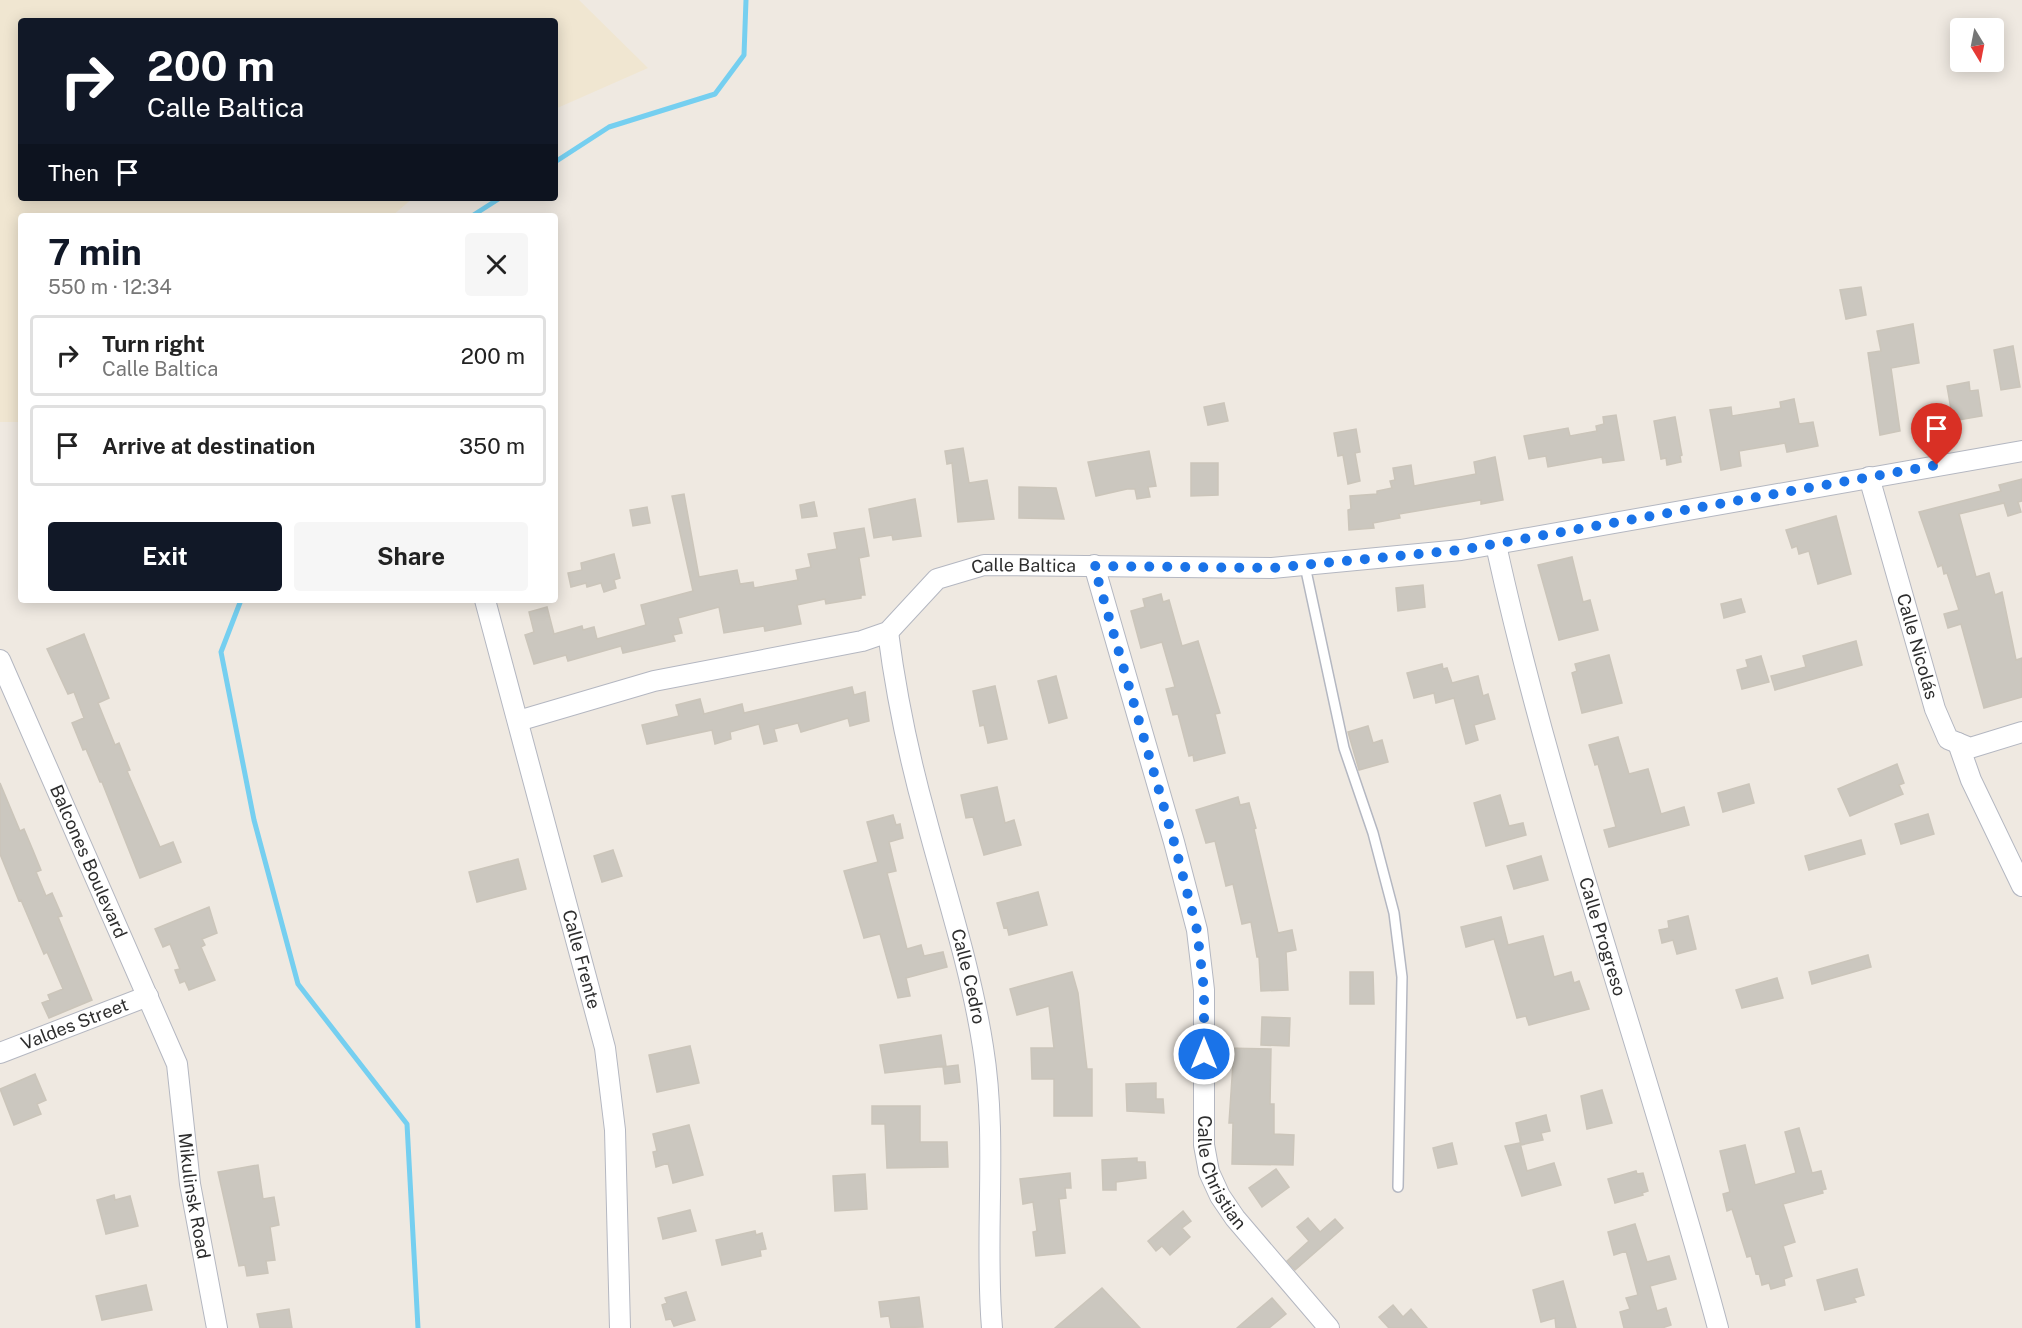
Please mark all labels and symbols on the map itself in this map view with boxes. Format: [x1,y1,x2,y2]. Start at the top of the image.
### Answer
north arrow [1950,18,2004,72]
pin [1911,403,1962,465]
street label: Calle Baltica [969,554,1076,578]
street label: Calle Nicolás [1893,591,1943,702]
street label: Balcones Boulevard [46,781,132,941]
street label: Calle Progreso [1575,875,1631,998]
street label: Calle Frente [558,907,605,1011]
street label: Calle Cedro [947,926,990,1026]
street label: Valdes Street [18,994,131,1054]
position arrow [1172,1022,1236,1086]
street label: Calle Christian [1194,1115,1251,1233]
street label: Mikulinsk Road [175,1132,215,1261]

